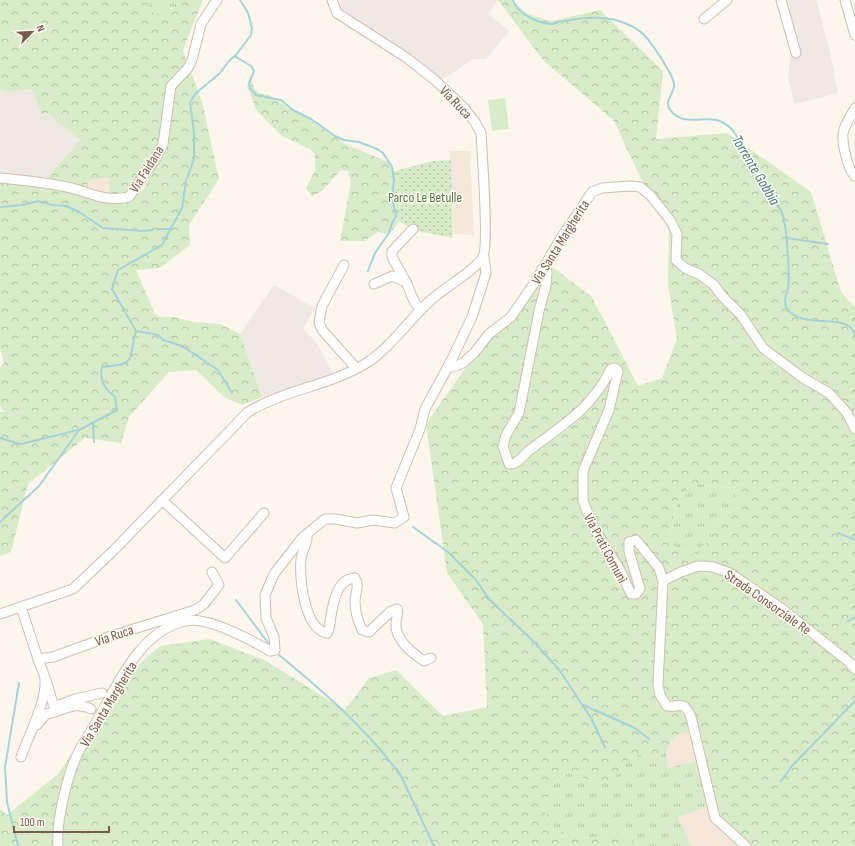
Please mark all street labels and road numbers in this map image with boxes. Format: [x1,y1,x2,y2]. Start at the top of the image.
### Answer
street label: Via Ruca [436,82,476,123]
street label: Via Faidana [125,143,167,196]
street label: Via Santa Margherita [528,197,593,288]
street label: Via Prati Comuni [580,510,631,586]
street label: Strada Consorziale Re [721,566,814,639]
street label: Via Ruca [93,621,136,650]
street label: Via Santa Margherita [76,658,141,750]

